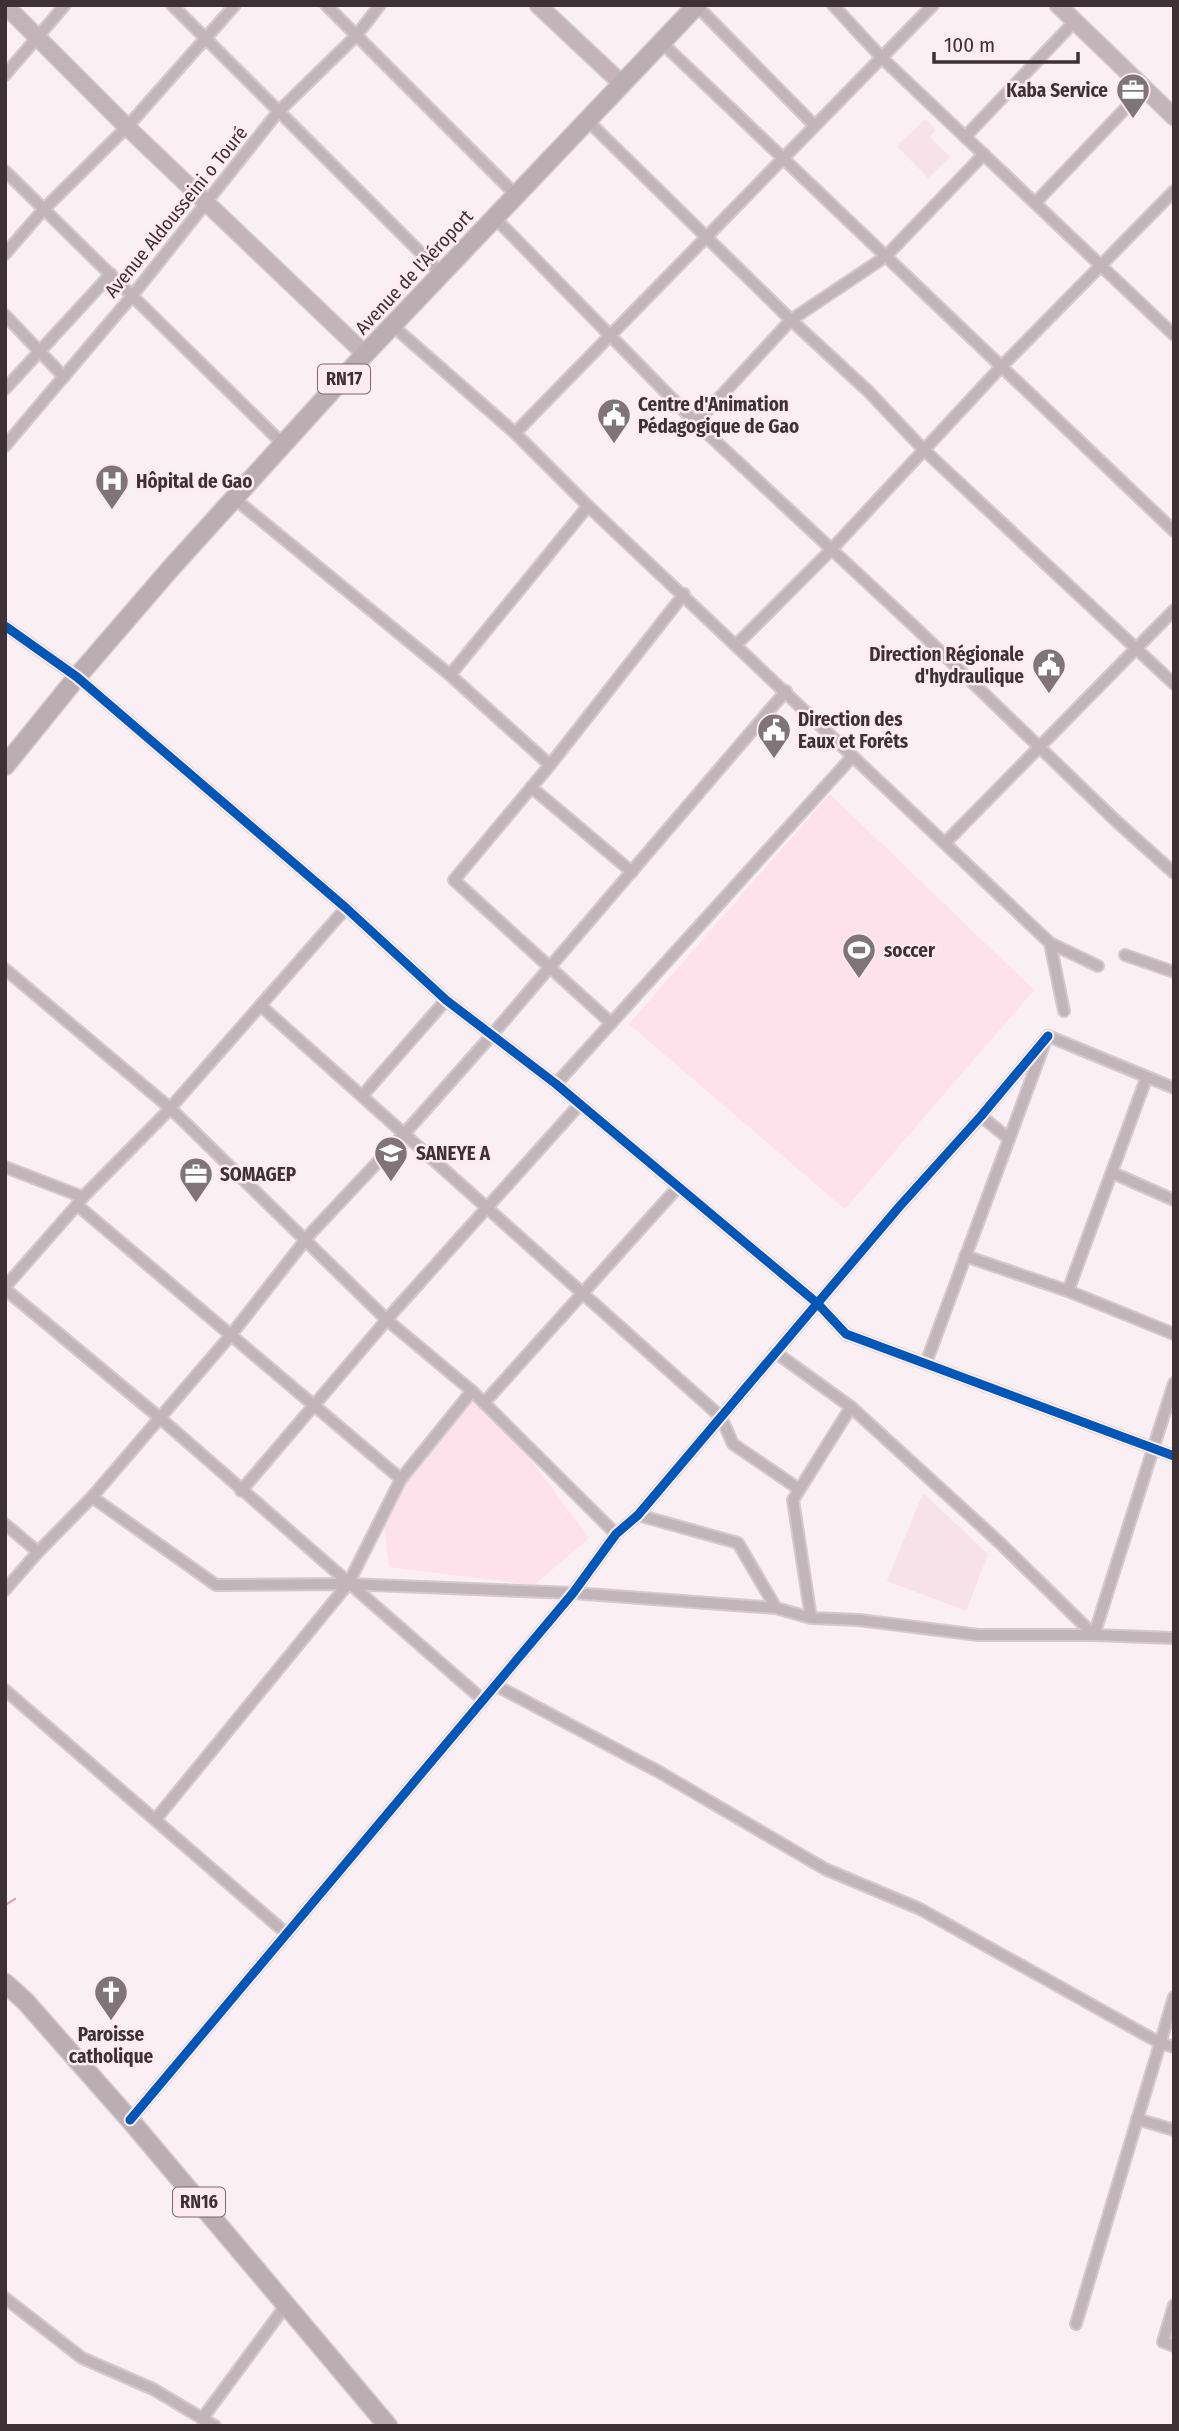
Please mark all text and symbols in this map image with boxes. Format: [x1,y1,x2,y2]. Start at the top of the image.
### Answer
scale bar [934,21,1078,65]
text: 100 m [944,32,995,58]
office icon: Kaba Service [1114,71,1152,120]
place label: Kaba Service [1006,79,1108,102]
street label: Avenue Aldousseini o Touré [100,122,252,302]
street label: Avenue de l'Aéroport [350,204,478,339]
road number: RN17 [318,365,370,394]
place label: Centre d'Animation Pédagogique de Gao [638,393,799,438]
public building icon: Centre d'Animation Pédagogique de Gao [595,396,633,445]
hospital icon: Hôpital de Gao [93,462,131,511]
place label: Hôpital de Gao [136,470,252,493]
place label: Direction Régionale d'hydraulique [869,643,1024,688]
public building icon: Direction Régionale d'hydraulique [1030,646,1068,695]
place label: Direction des Eaux et Forêts [798,708,909,753]
public building icon: Direction des Eaux et Forêts [755,711,793,760]
sports icon: soccer [840,931,878,980]
place label: soccer [884,939,936,962]
school or university icon: SANEYE A [372,1134,410,1183]
place label: SANEYE A [416,1142,491,1165]
office icon: SOMAGEP [177,1155,215,1204]
place label: SOMAGEP [220,1163,297,1186]
church icon: Paroisse catholique [92,1973,130,2022]
place label: Paroisse catholique [69,2023,154,2068]
road number: RN16 [173,2188,225,2216]

